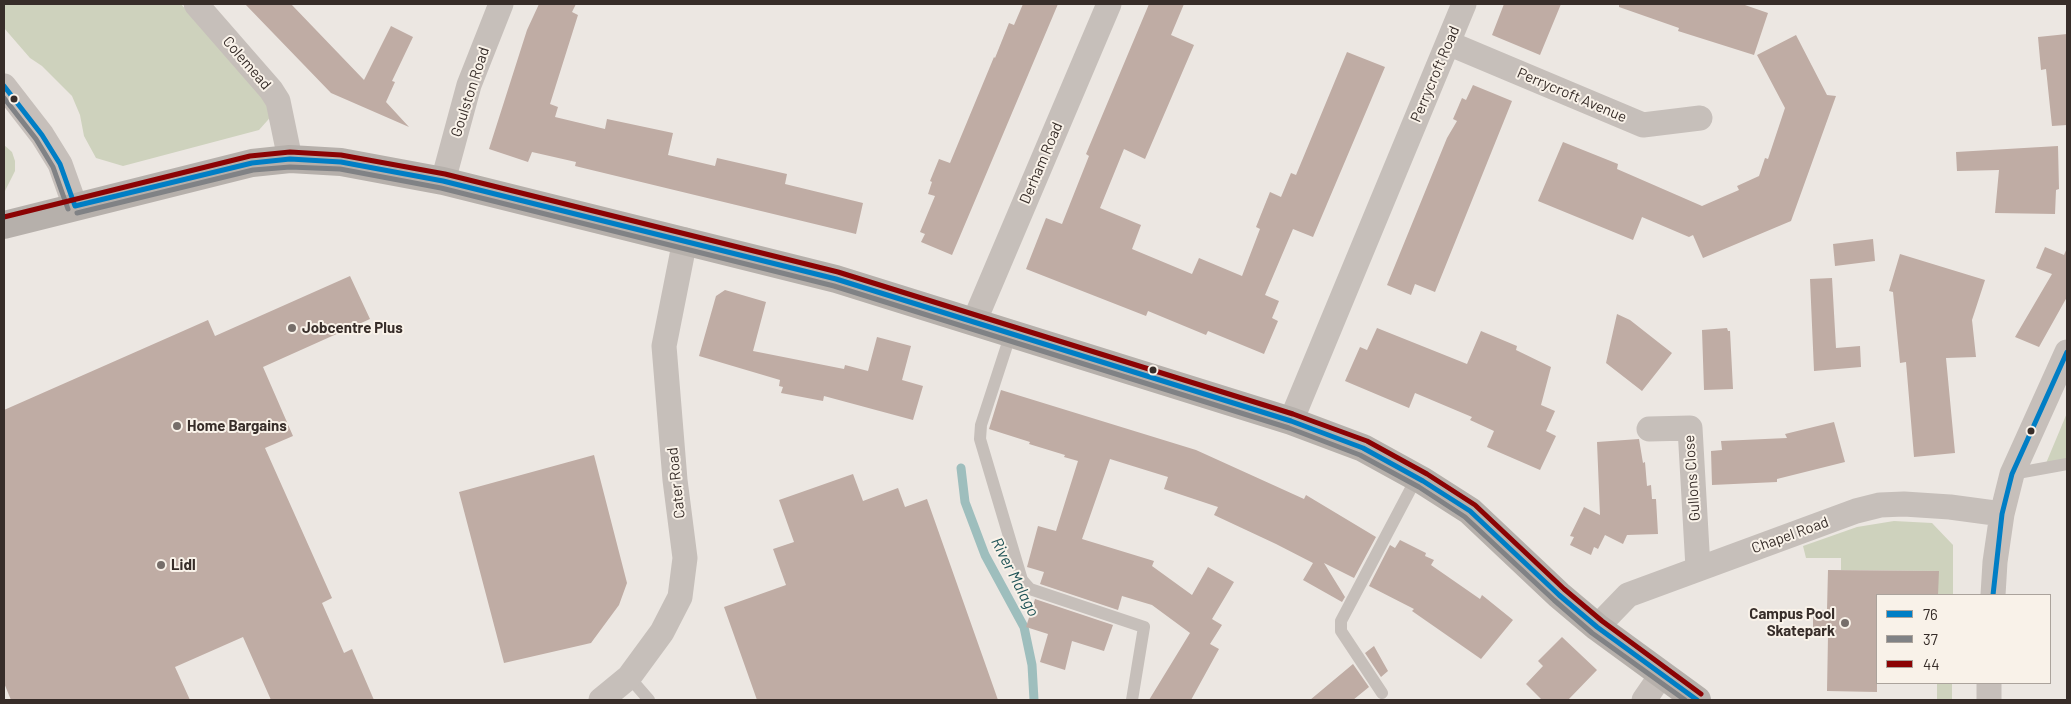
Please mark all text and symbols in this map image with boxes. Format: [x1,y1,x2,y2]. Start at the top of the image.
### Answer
street label: Perrycroft Road [1407,23,1463,125]
street label: Colemead [219,33,275,93]
street label: Goulston Road [447,45,493,139]
street label: Perrycroft Avenue [1514,64,1630,126]
unlabelled marker [9,94,19,104]
street label: Derham Road [1016,119,1066,207]
place label: Jobcentre Plus [302,319,403,337]
marker: Jobcentre Plus [286,322,298,334]
unlabelled marker [1148,365,1158,375]
place label: Home Bargains [187,417,287,435]
marker: Home Bargains [171,420,183,432]
unlabelled marker [2026,426,2036,436]
street label: Gullons Close [1680,434,1704,522]
street label: Cater Road [663,447,689,519]
street label: Chapel Road [1749,513,1831,557]
water label: River Malago [987,534,1043,620]
place label: Lidl [171,556,196,574]
marker: Lidl [155,559,167,571]
legend [1876,594,2051,684]
place label: Campus Pool Skatepark [1749,605,1835,640]
text: 76 [1923,605,1938,623]
marker: Campus Pool Skatepark [1839,617,1851,629]
text: 37 [1923,630,1938,648]
text: 44 [1923,655,1940,673]

